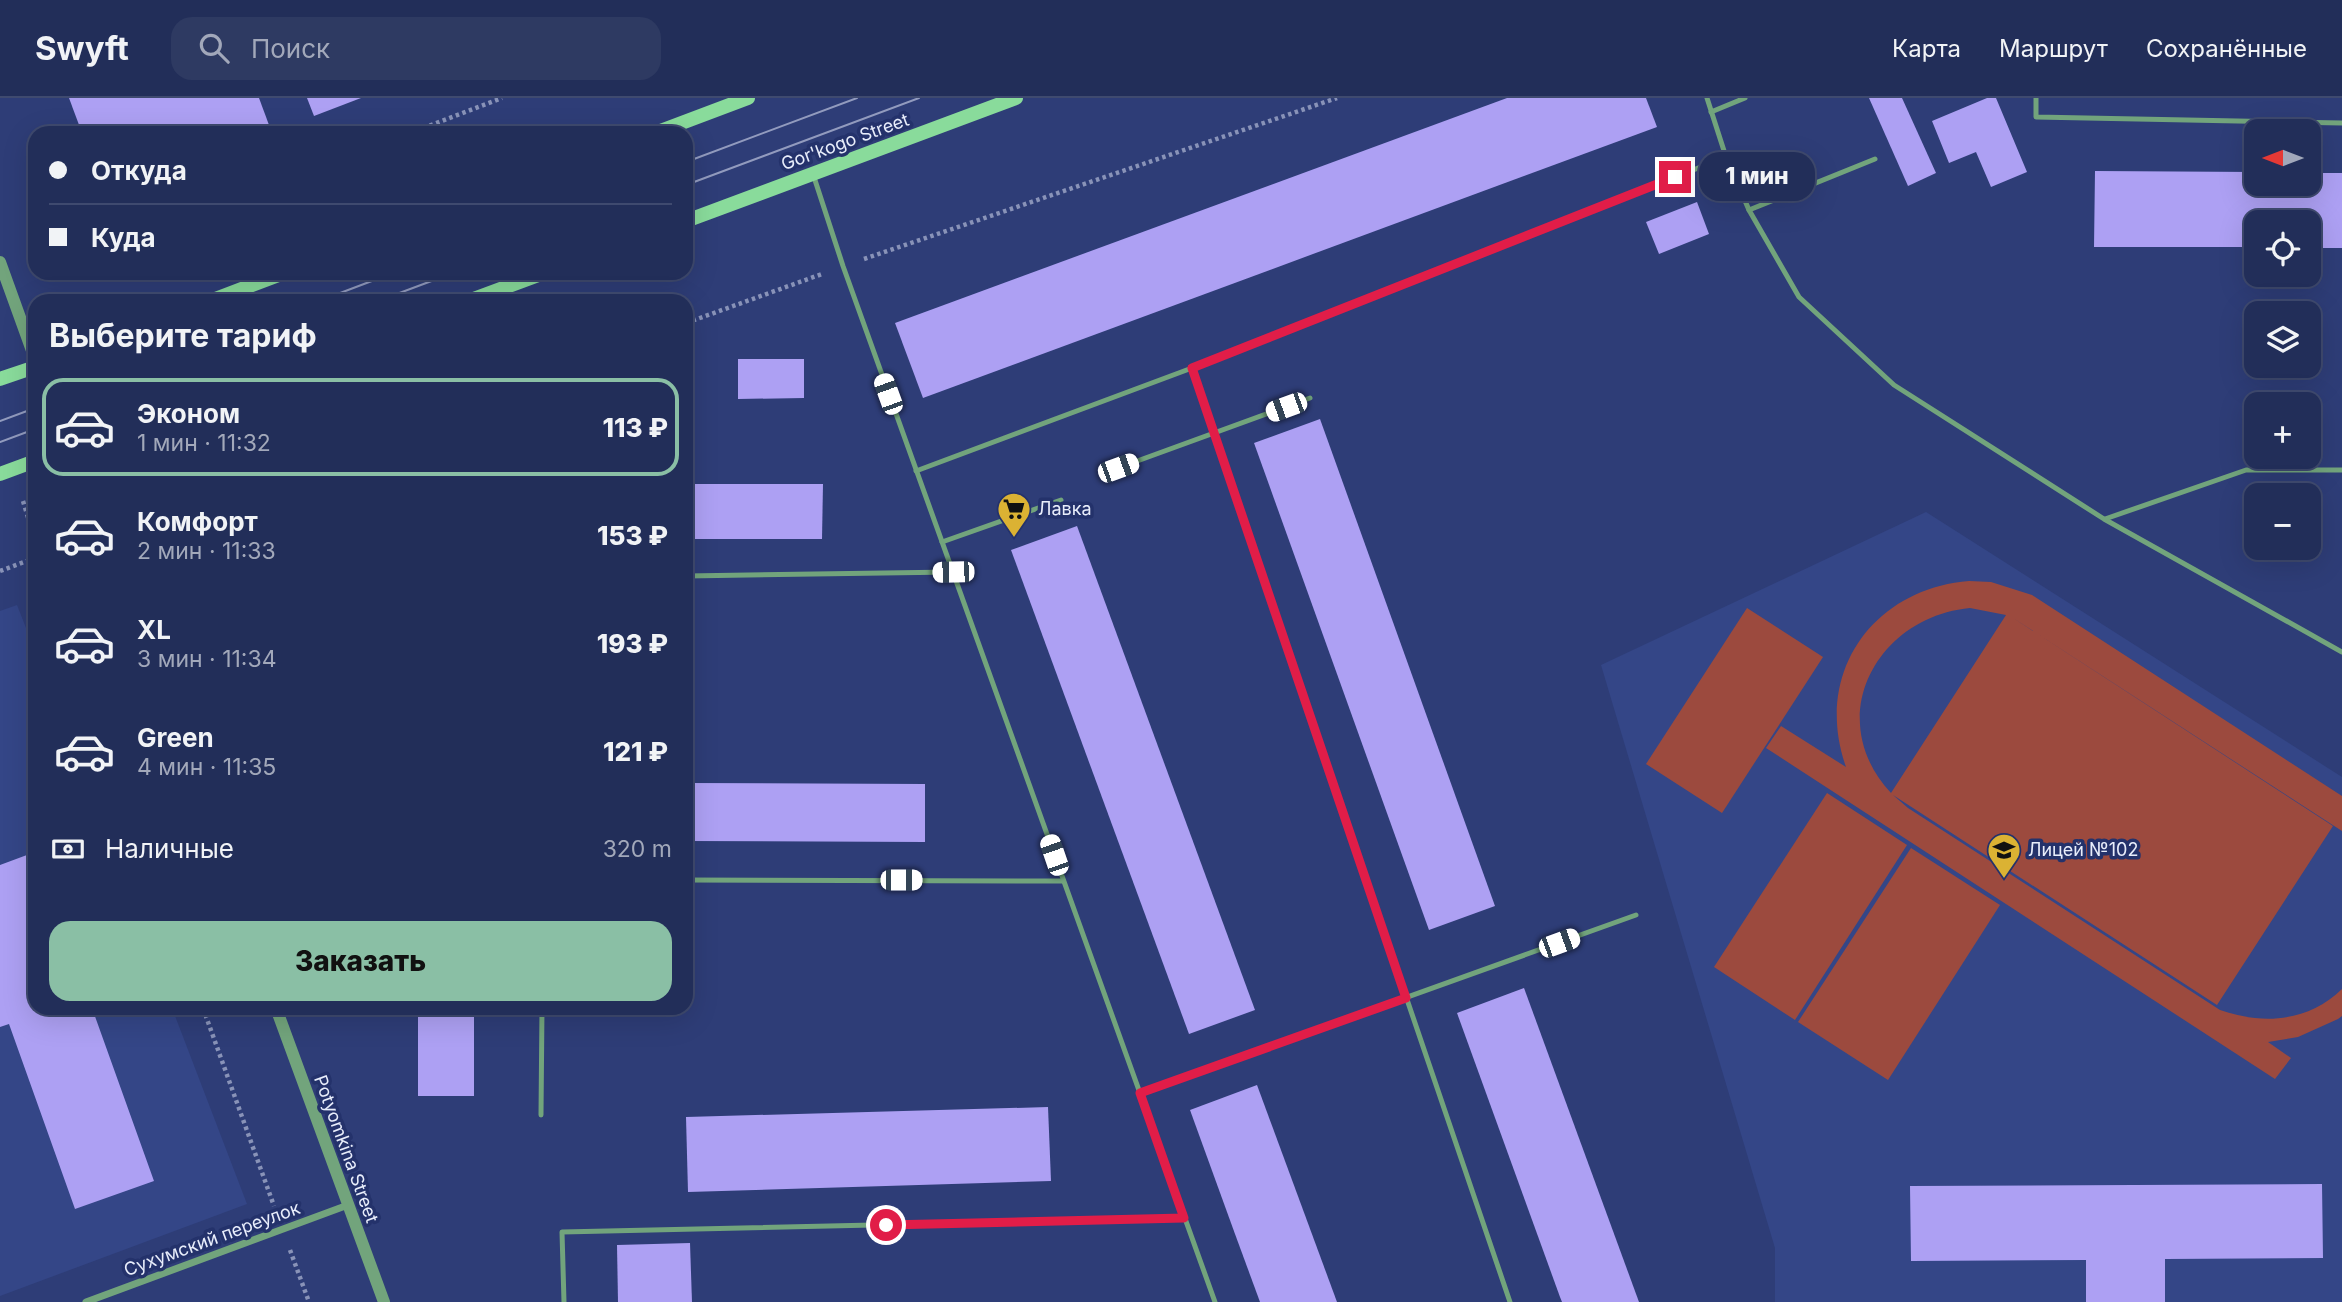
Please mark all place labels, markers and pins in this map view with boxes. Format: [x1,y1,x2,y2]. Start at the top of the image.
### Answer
supermarket icon: Лавка [995,490,1033,539]
place label: Лавка [1038,498,1092,519]
school or university icon: Лицей №102 [1985,831,2023,880]
place label: Лицей №102 [2028,839,2138,860]

